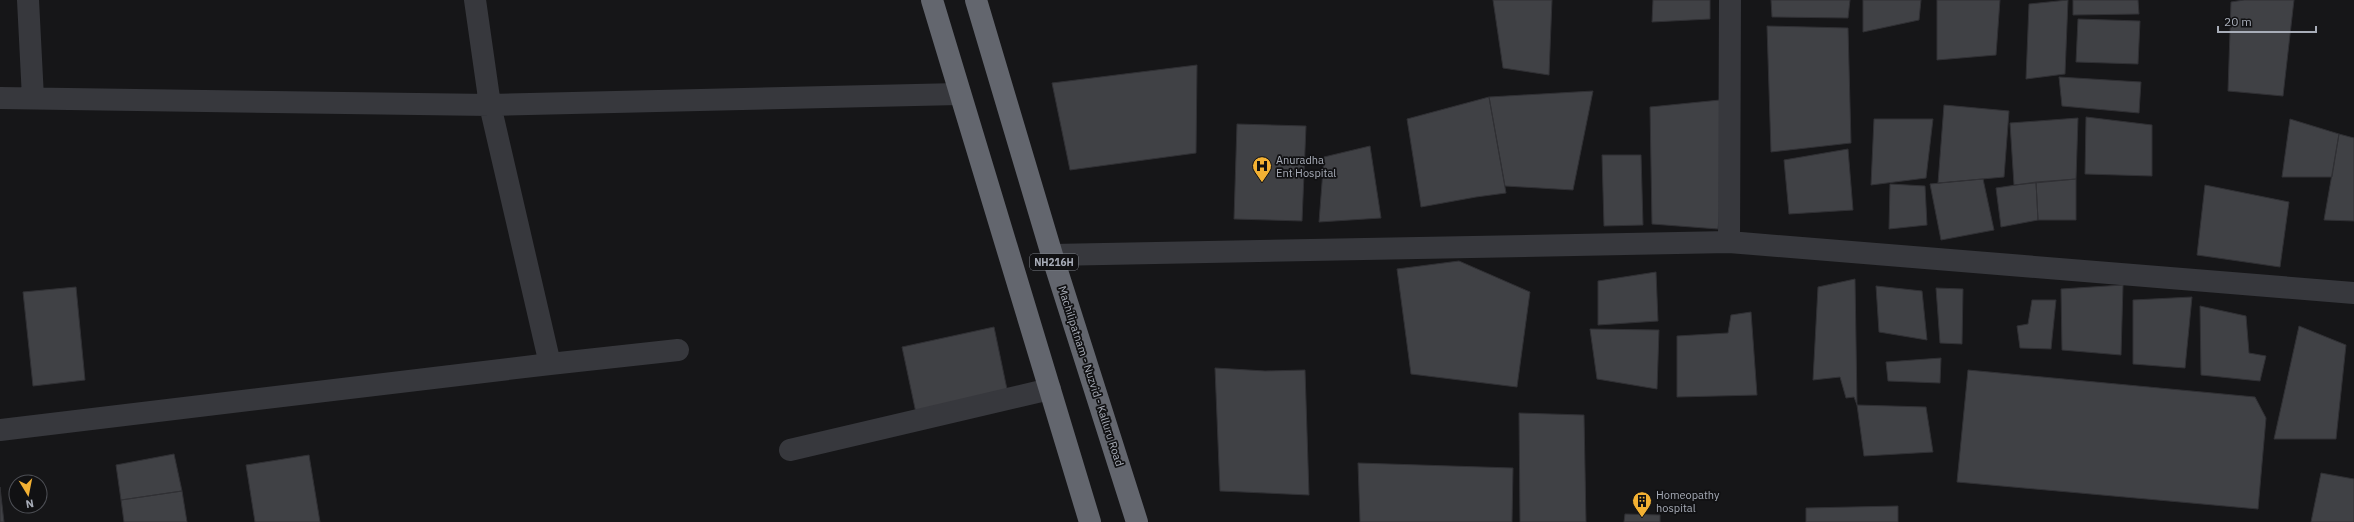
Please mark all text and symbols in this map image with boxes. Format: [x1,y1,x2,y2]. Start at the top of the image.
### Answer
scale bar [2218,8,2316,34]
text: 20 m [2224,14,2252,29]
place label: Anuradha Ent Hospital [1276,153,1336,180]
hospital icon: Anuradha Ent Hospital [1251,155,1273,183]
road number: NH216H [1030,254,1078,270]
street label: Machilipatnam - Nuzvid - Kalluru Road [1055,284,1127,468]
north arrow [8,474,48,514]
place label: Homeopathy hospital [1656,488,1720,515]
building icon: Homeopathy hospital [1631,490,1653,518]
text: N [25,496,35,511]

